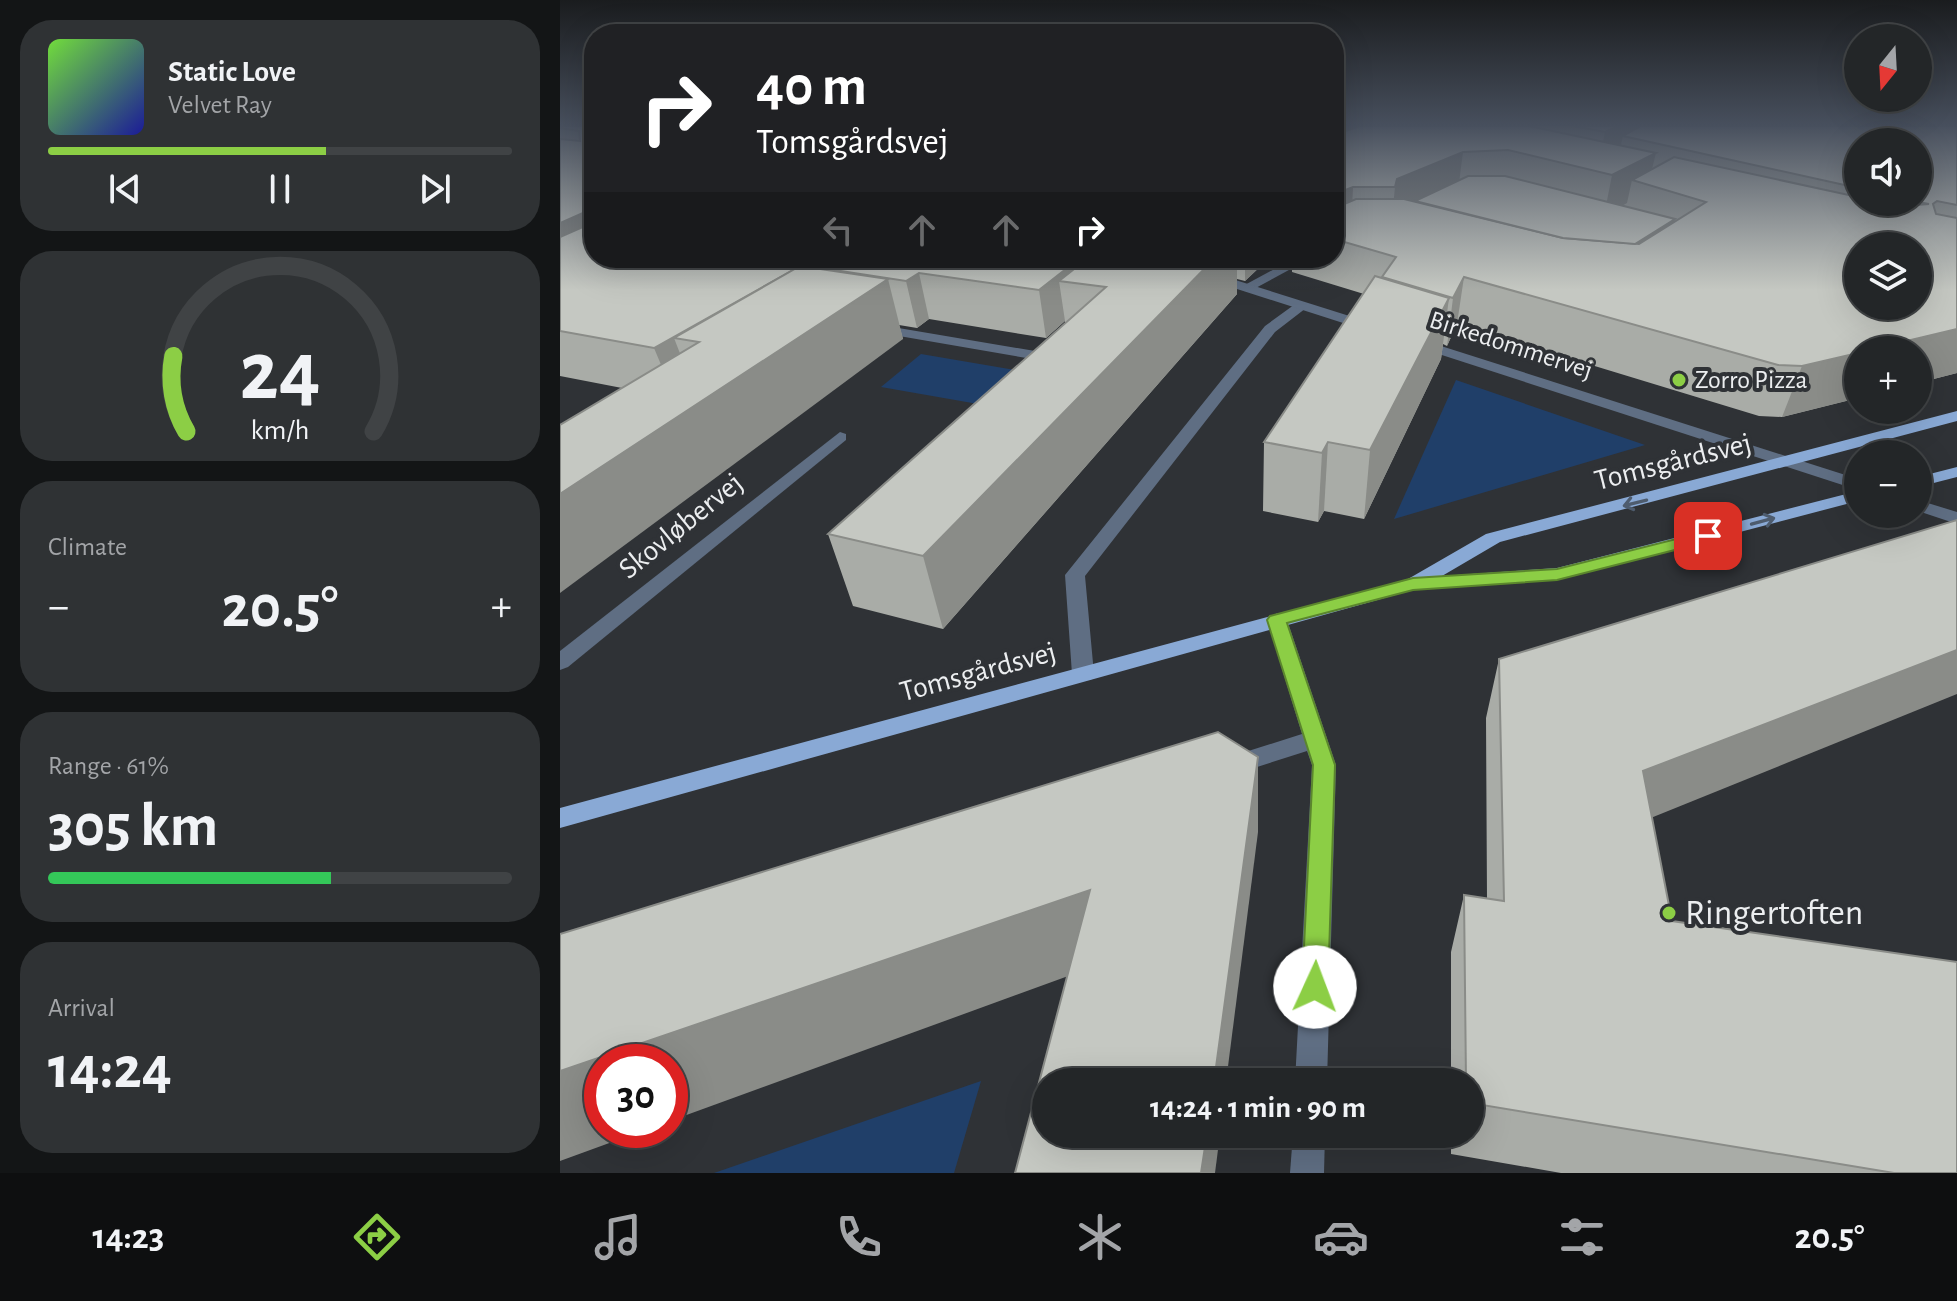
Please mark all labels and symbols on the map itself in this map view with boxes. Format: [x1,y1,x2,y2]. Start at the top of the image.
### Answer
north arrow [1844,24,1932,112]
street label: Birkedommervej [1426,306,1596,384]
place label: Zorro Pizza [1695,367,1808,393]
marker: Zorro Pizza [1670,371,1688,389]
street label: Tomsgårdsvej [1592,428,1754,496]
street label: Skovløbervej [613,467,749,585]
one-way arrow [1622,496,1648,511]
pin [1674,502,1742,570]
one-way arrow [1750,513,1776,528]
street label: Tomsgårdsvej [897,637,1059,707]
place label: Ringertoften [1685,895,1863,931]
marker: Ringertoften [1660,904,1678,922]
position arrow [1273,945,1357,1029]
speed limit sign: 30 [584,1044,688,1148]

